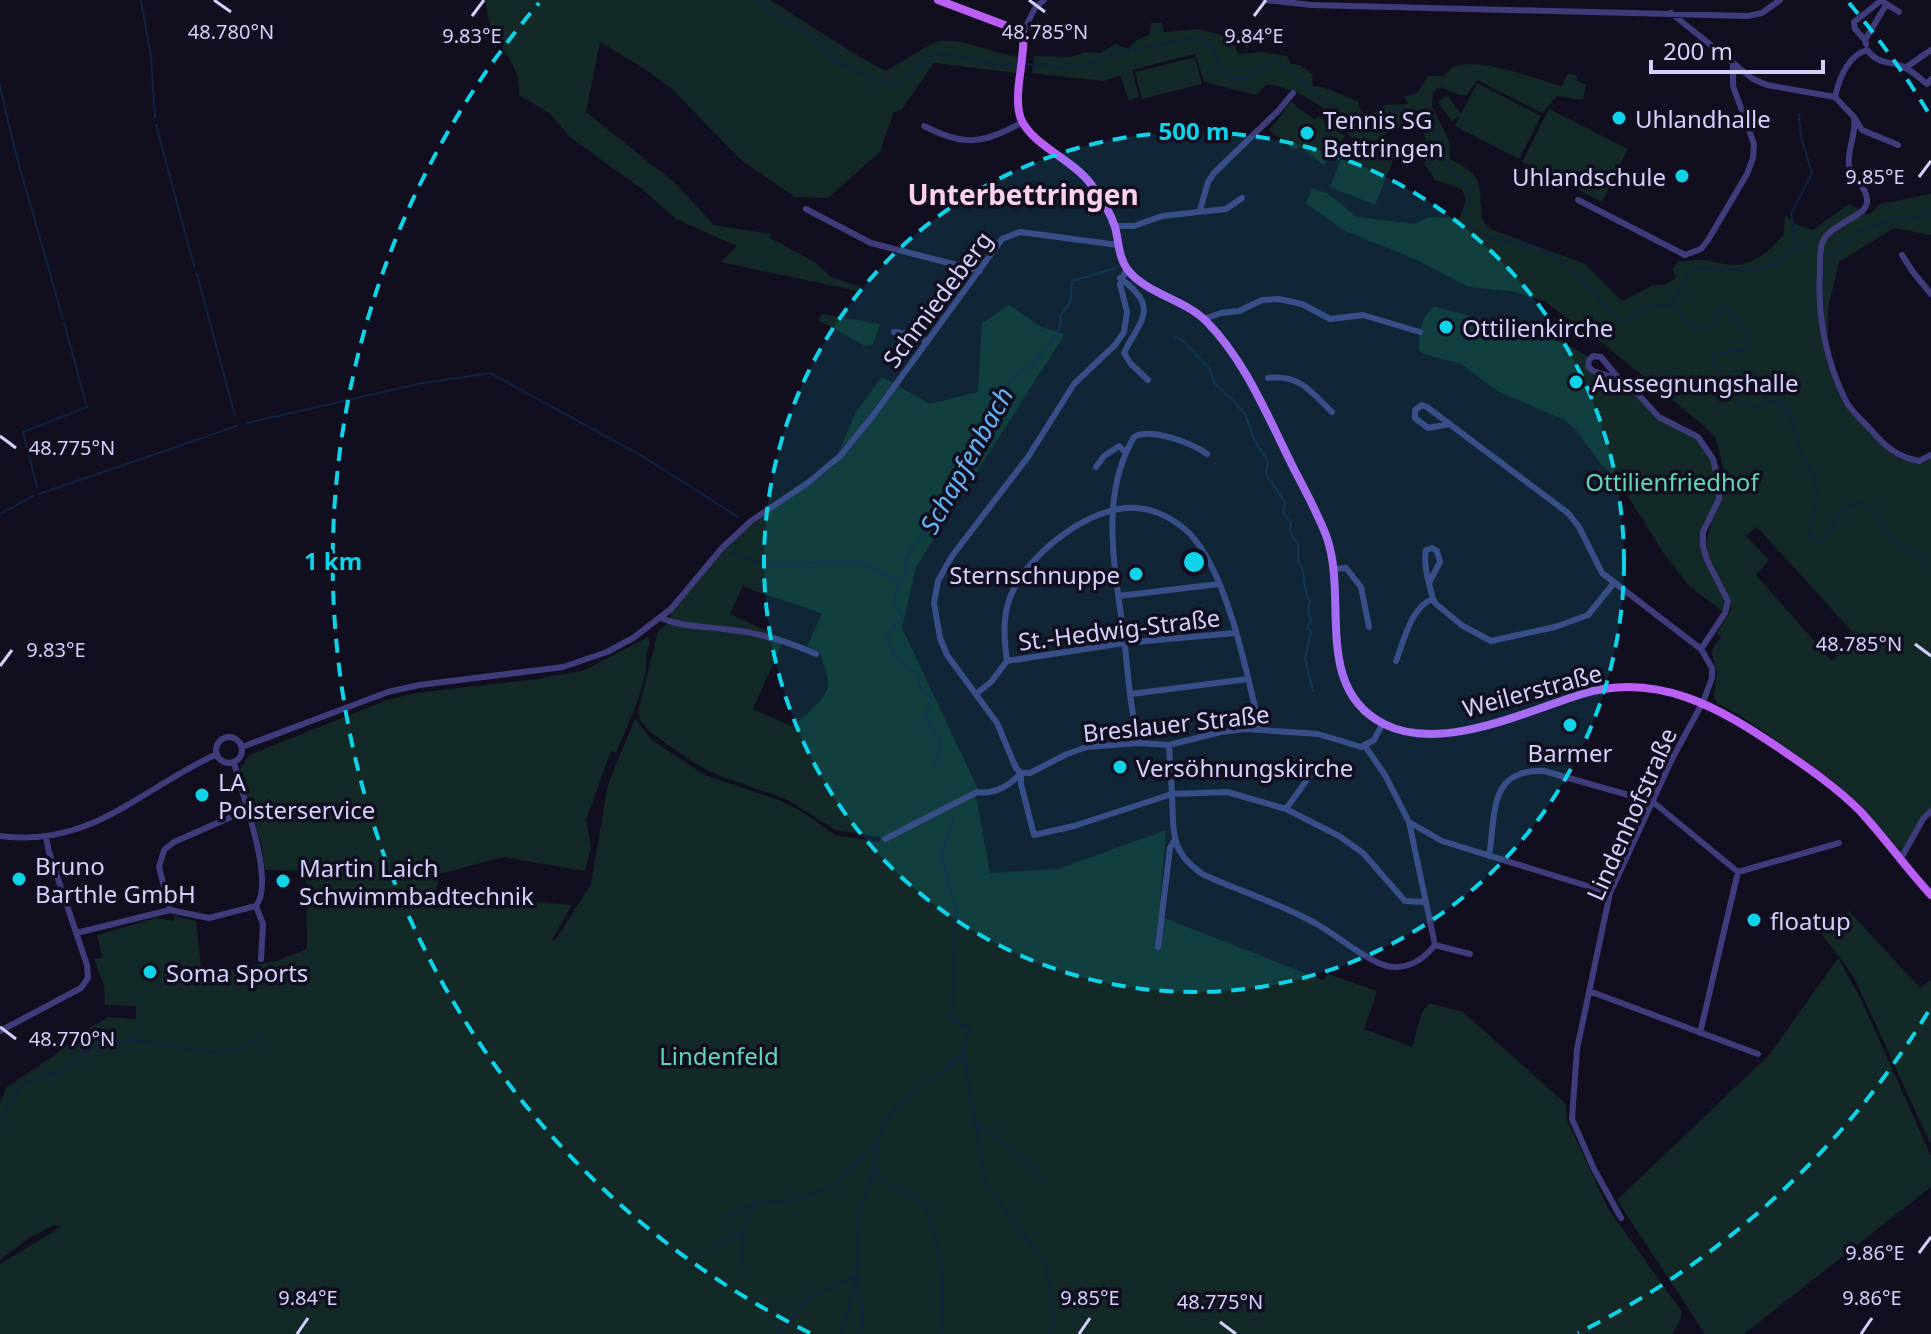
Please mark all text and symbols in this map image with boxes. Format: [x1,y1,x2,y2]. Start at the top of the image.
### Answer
text: 48.780°N [188,18,274,45]
text: 48.785°N [1002,18,1088,45]
text: 9.83°E [442,22,502,49]
text: 9.84°E [1224,22,1284,49]
scale bar [1651,24,1823,74]
text: 200 m [1663,34,1733,67]
place label: Uhlandhalle [1635,102,1771,135]
place label: Tennis SG Bettringen [1323,103,1444,164]
marker: Uhlandhalle [1610,109,1628,127]
text: 500 m [1159,114,1229,147]
marker: Tennis SG Bettringen [1298,124,1316,142]
place label: Uhlandschule [1512,160,1666,193]
text: 9.85°E [1845,163,1905,190]
marker: Uhlandschule [1673,167,1691,185]
district label: Unterbettringen [907,175,1139,213]
street label: Schmiedeberg [875,224,999,374]
place label: Ottilienkirche [1462,311,1613,344]
marker: Ottilienkirche [1437,318,1455,336]
place label: Aussegnungshalle [1592,366,1798,399]
marker: Aussegnungshalle [1567,373,1585,391]
water label: Schapfenbach [911,380,1021,540]
text: 48.775°N [29,434,115,461]
park label: Ottilienfriedhof [1585,465,1760,498]
text: 1 km [304,544,362,577]
centre of rings [1180,548,1208,576]
place label: Sternschnuppe [949,558,1120,591]
marker: Sternschnuppe [1127,565,1145,583]
street label: St.-Hedwig-Straße [1016,600,1222,658]
text: 48.785°N [1816,630,1902,657]
text: 9.83°E [26,636,86,663]
street label: Weilerstraße [1459,656,1605,724]
street label: Breslauer Straße [1081,697,1271,749]
marker: Barmer [1561,716,1579,734]
street label: Lindenhofstraße [1578,722,1684,906]
place label: Barmer [1528,736,1613,769]
place label: Versöhnungskirche [1136,751,1353,784]
marker: Versöhnungskirche [1111,758,1129,776]
place label: LA Polsterservice [218,765,375,826]
marker: LA Polsterservice [193,786,211,804]
place label: Bruno Barthle GmbH [35,849,196,910]
place label: Martin Laich Schwimmbadtechnik [299,851,534,912]
marker: Bruno Barthle GmbH [10,870,28,888]
marker: Martin Laich Schwimmbadtechnik [274,872,292,890]
place label: floatup [1770,904,1851,937]
marker: floatup [1745,911,1763,929]
place label: Soma Sports [166,956,308,989]
marker: Soma Sports [141,963,159,981]
text: 48.770°N [29,1025,115,1052]
park label: Lindenfeld [659,1039,779,1072]
text: 9.86°E [1845,1239,1905,1266]
text: 9.84°E [278,1284,338,1311]
text: 9.85°E [1060,1284,1120,1311]
text: 9.86°E [1842,1284,1902,1311]
text: 48.775°N [1177,1288,1263,1315]

